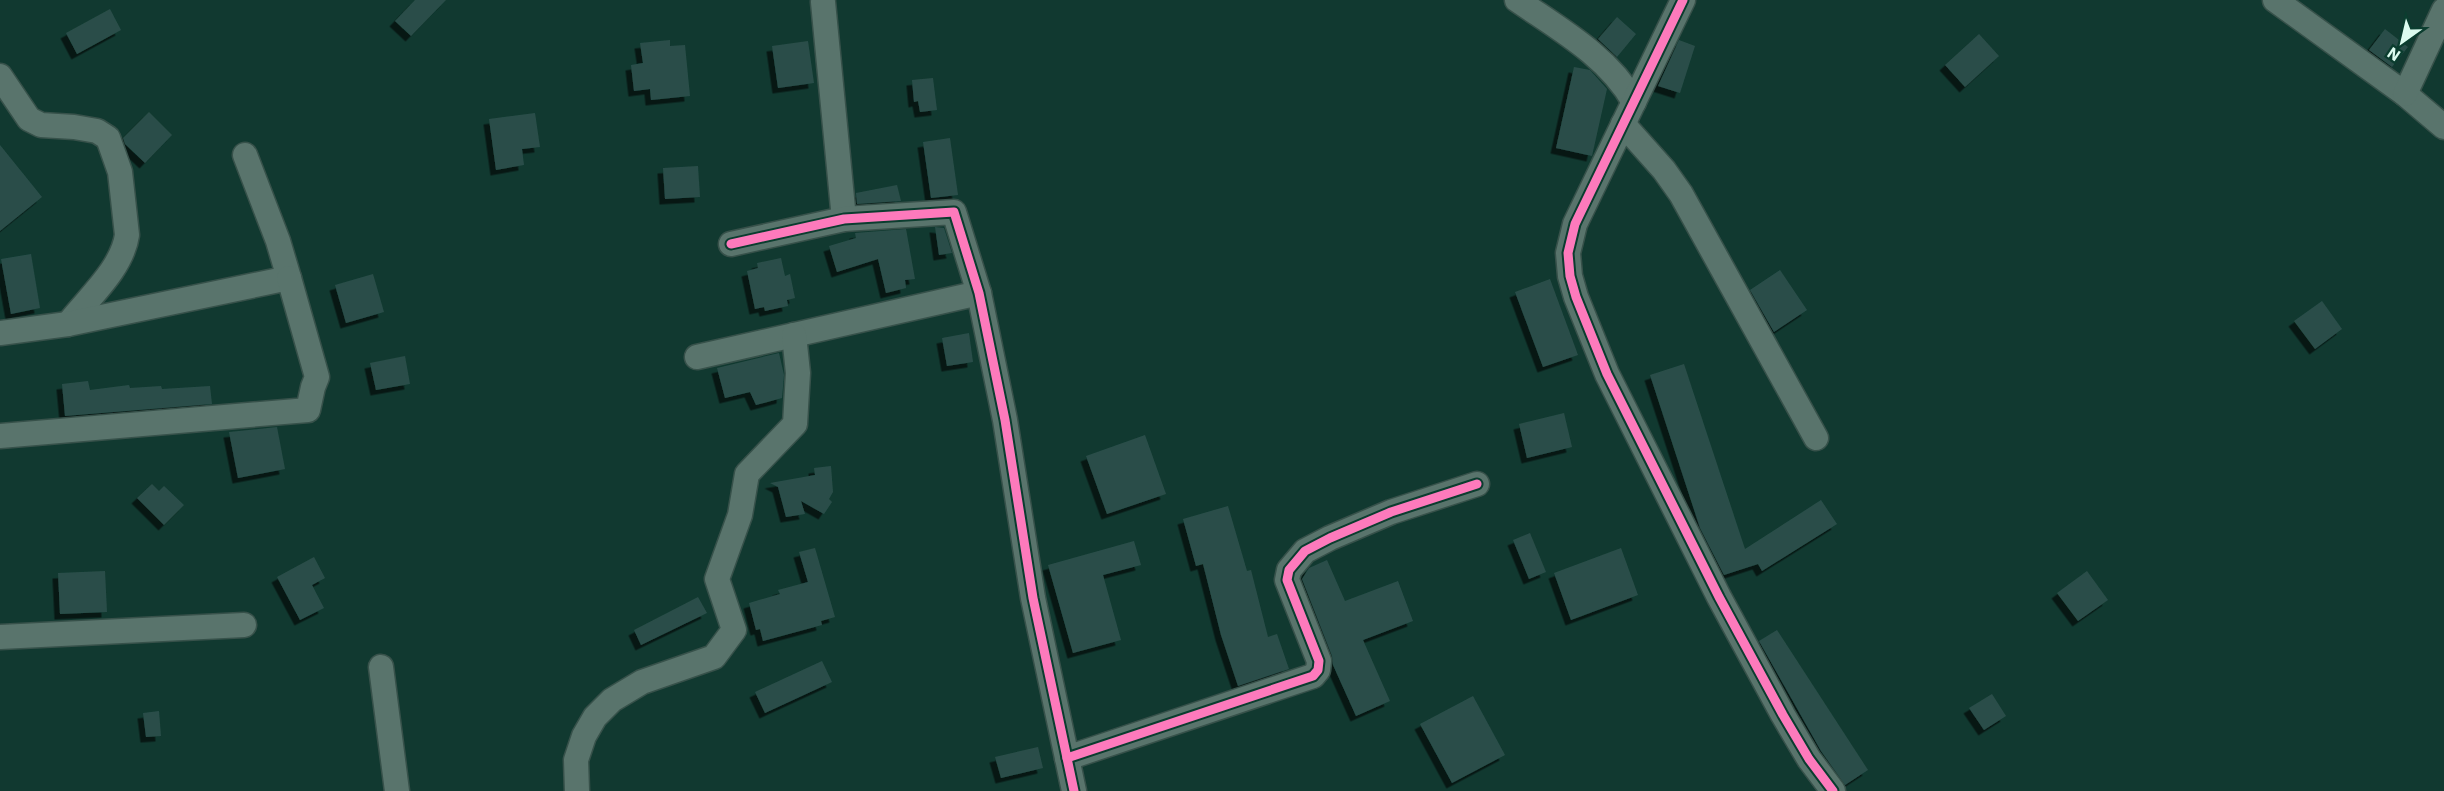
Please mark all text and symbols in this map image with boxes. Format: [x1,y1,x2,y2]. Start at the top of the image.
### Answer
north arrow [2372,12,2432,72]
text: N [2383,43,2404,66]

